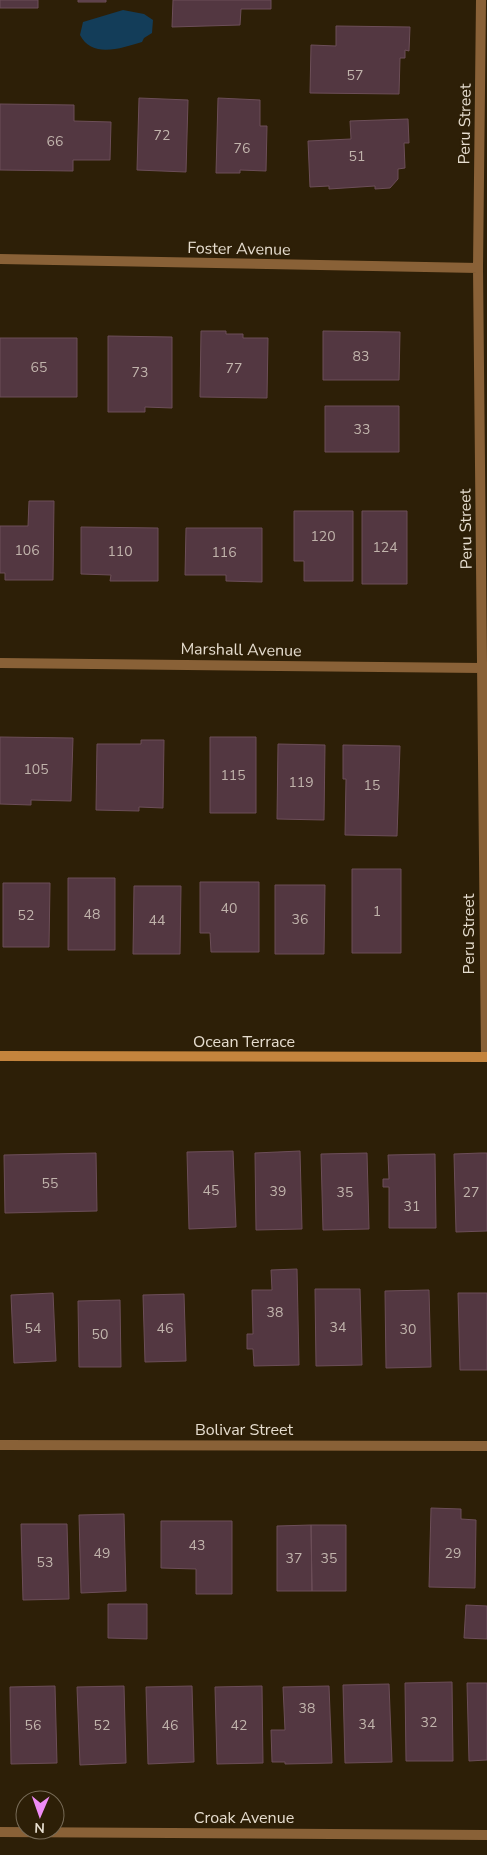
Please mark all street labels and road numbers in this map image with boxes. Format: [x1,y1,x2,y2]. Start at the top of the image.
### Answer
street label: Peru Street [453,83,477,165]
street label: Foster Avenue [187,237,291,261]
street label: Peru Street [454,488,478,570]
street label: Marshall Avenue [180,638,302,662]
street label: Peru Street [458,893,480,974]
street label: Ocean Terrace [193,1031,295,1053]
street label: Bolivar Street [195,1419,294,1441]
street label: Croak Avenue [194,1807,294,1829]

